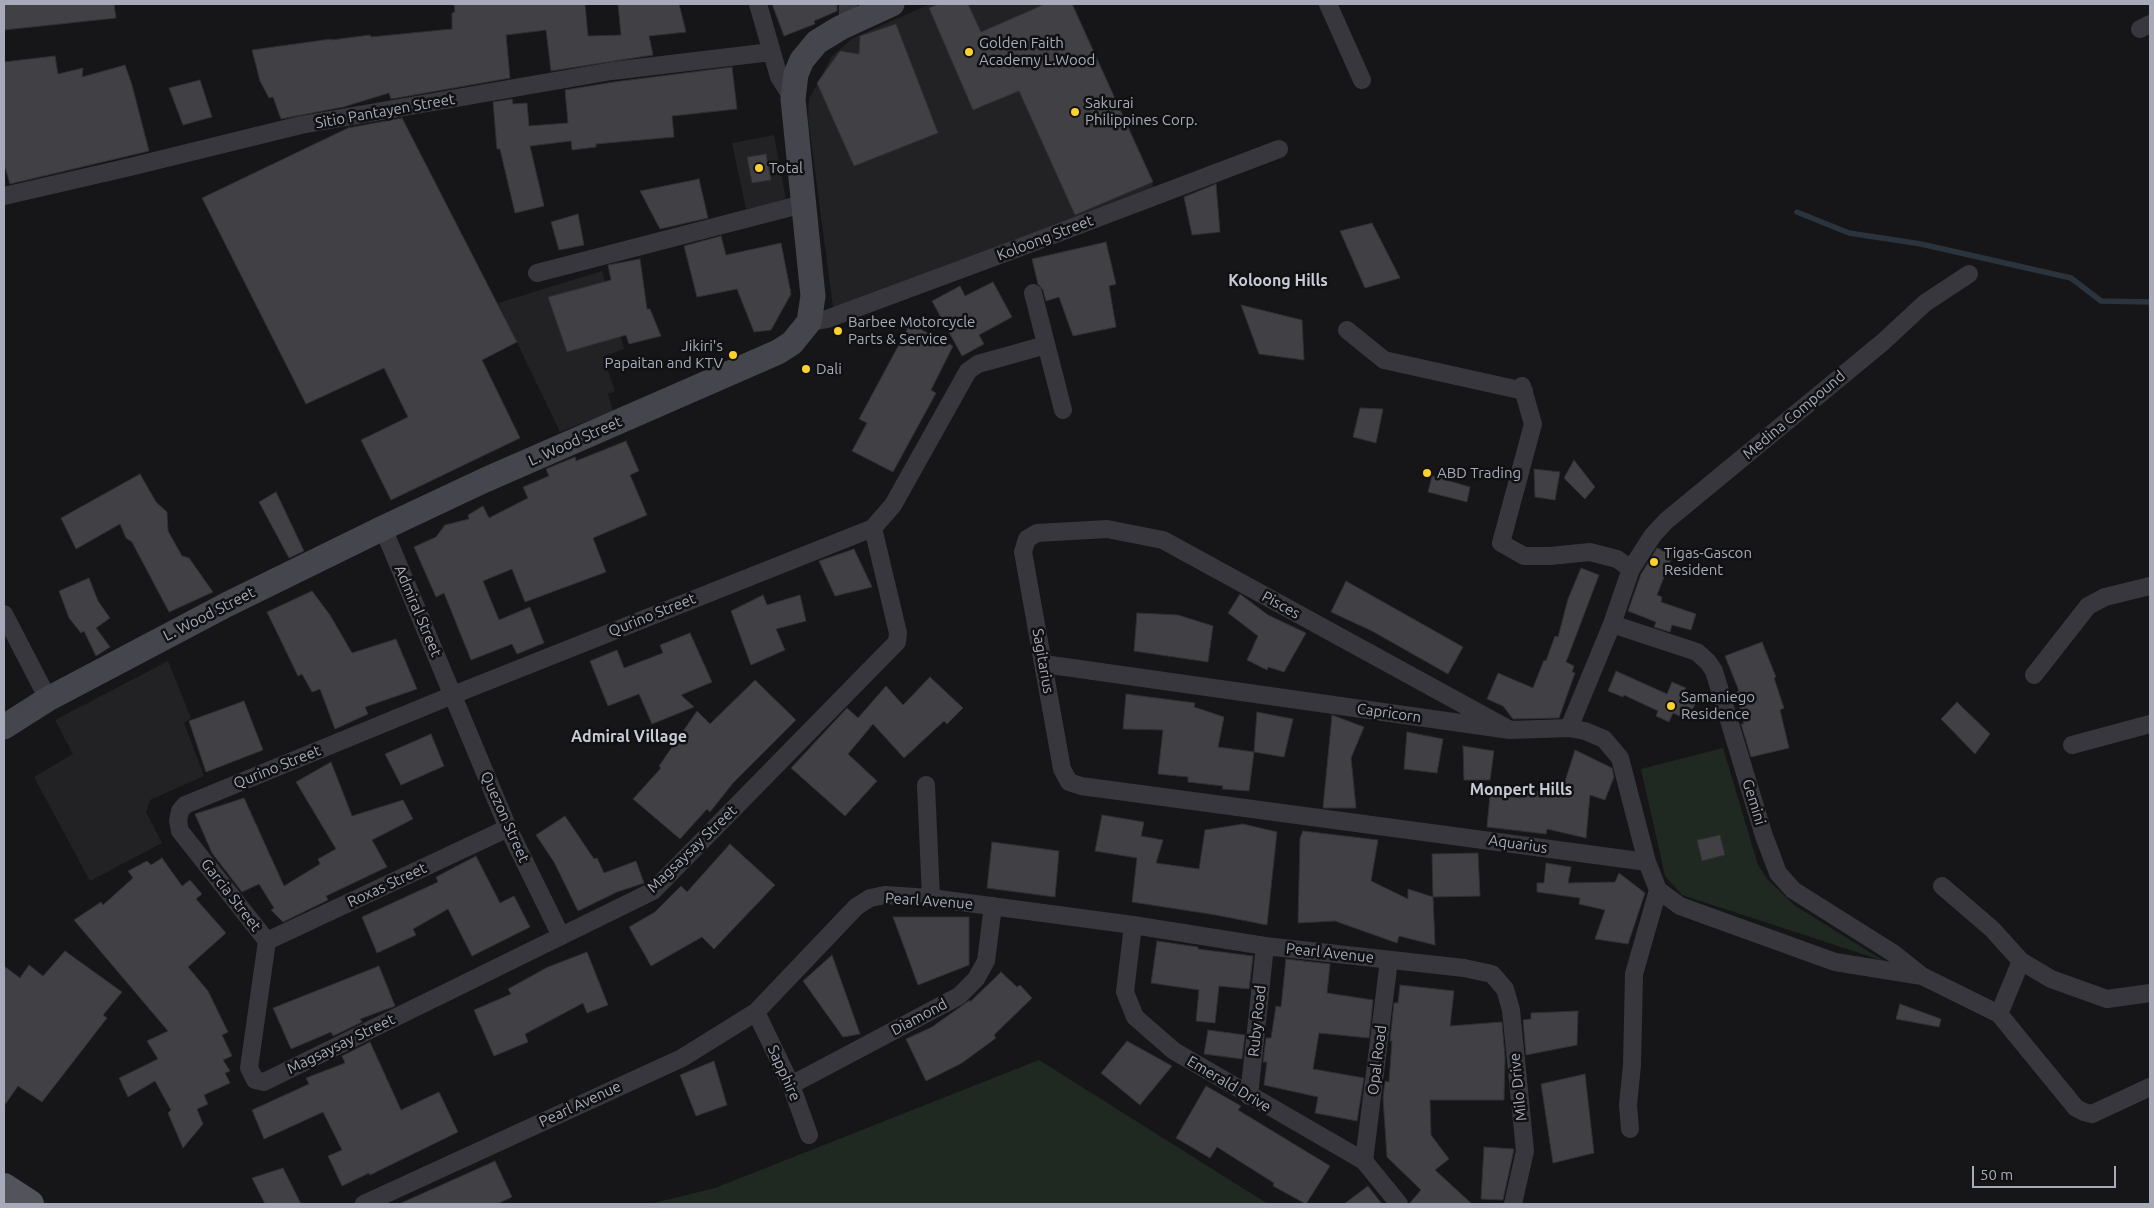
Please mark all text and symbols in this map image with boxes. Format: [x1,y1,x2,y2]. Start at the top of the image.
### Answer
place label: Golden Faith Academy L.Wood [979,34,1095,69]
marker: Golden Faith Academy L.Wood [963,46,975,58]
street label: Sitio Pantayen Street [314,90,456,132]
place label: Sakurai Philippines Corp. [1085,94,1198,129]
marker: Sakurai Philippines Corp. [1069,106,1081,118]
place label: Total [769,159,803,177]
marker: Total [753,162,765,174]
street label: Koloong Street [994,211,1096,265]
district label: Koloong Hills [1228,271,1328,291]
place label: Barbee Motorcycle Parts & Service [848,313,975,348]
marker: Barbee Motorcycle Parts & Service [832,325,844,337]
place label: Jikiri's Papaitan and KTV [605,337,723,372]
marker: Jikiri's Papaitan and KTV [727,349,739,361]
place label: Dali [816,360,842,378]
marker: Dali [800,363,812,375]
street label: Medina Compound [1739,367,1849,463]
street label: L. Wood Street [525,412,625,470]
place label: ABD Trading [1437,464,1521,482]
marker: ABD Trading [1421,467,1433,479]
place label: Tigas-Gascon Resident [1664,544,1752,579]
marker: Tigas-Gascon Resident [1648,556,1660,568]
street label: Admiral Street [391,563,445,659]
street label: L. Wood Street [160,583,258,645]
street label: Pisces [1259,587,1303,623]
street label: Qurino Street [606,589,698,641]
street label: Sagitarius [1028,627,1058,695]
place label: Samaniego Residence [1681,688,1755,723]
street label: Capricorn [1356,700,1422,726]
marker: Samaniego Residence [1665,700,1677,712]
district label: Admiral Village [571,727,687,747]
street label: Qurino Street [231,741,323,793]
street label: Quezon Street [477,769,533,865]
street label: Gemini [1739,777,1769,827]
district label: Monpert Hills [1470,780,1572,800]
street label: Magsaysay Street [643,802,741,896]
street label: Aquarius [1487,831,1549,857]
street label: Garcia Street [197,855,265,935]
street label: Roxas Street [345,859,429,911]
street label: Pearl Avenue [884,889,974,913]
street label: Pearl Avenue [1285,939,1375,967]
street label: Ruby Road [1244,984,1270,1058]
street label: Diamond [888,995,950,1039]
street label: Magsaysay Street [284,1010,398,1078]
street label: Opal Road [1364,1024,1390,1096]
street label: Sapphire [764,1042,804,1104]
street label: Emerald Drive [1184,1052,1274,1116]
street label: Milo Drive [1505,1052,1531,1122]
street label: Pearl Avenue [536,1077,624,1131]
scale bar [1974,1156,2118,1188]
text: 50 m [1980,1166,2013,1183]

